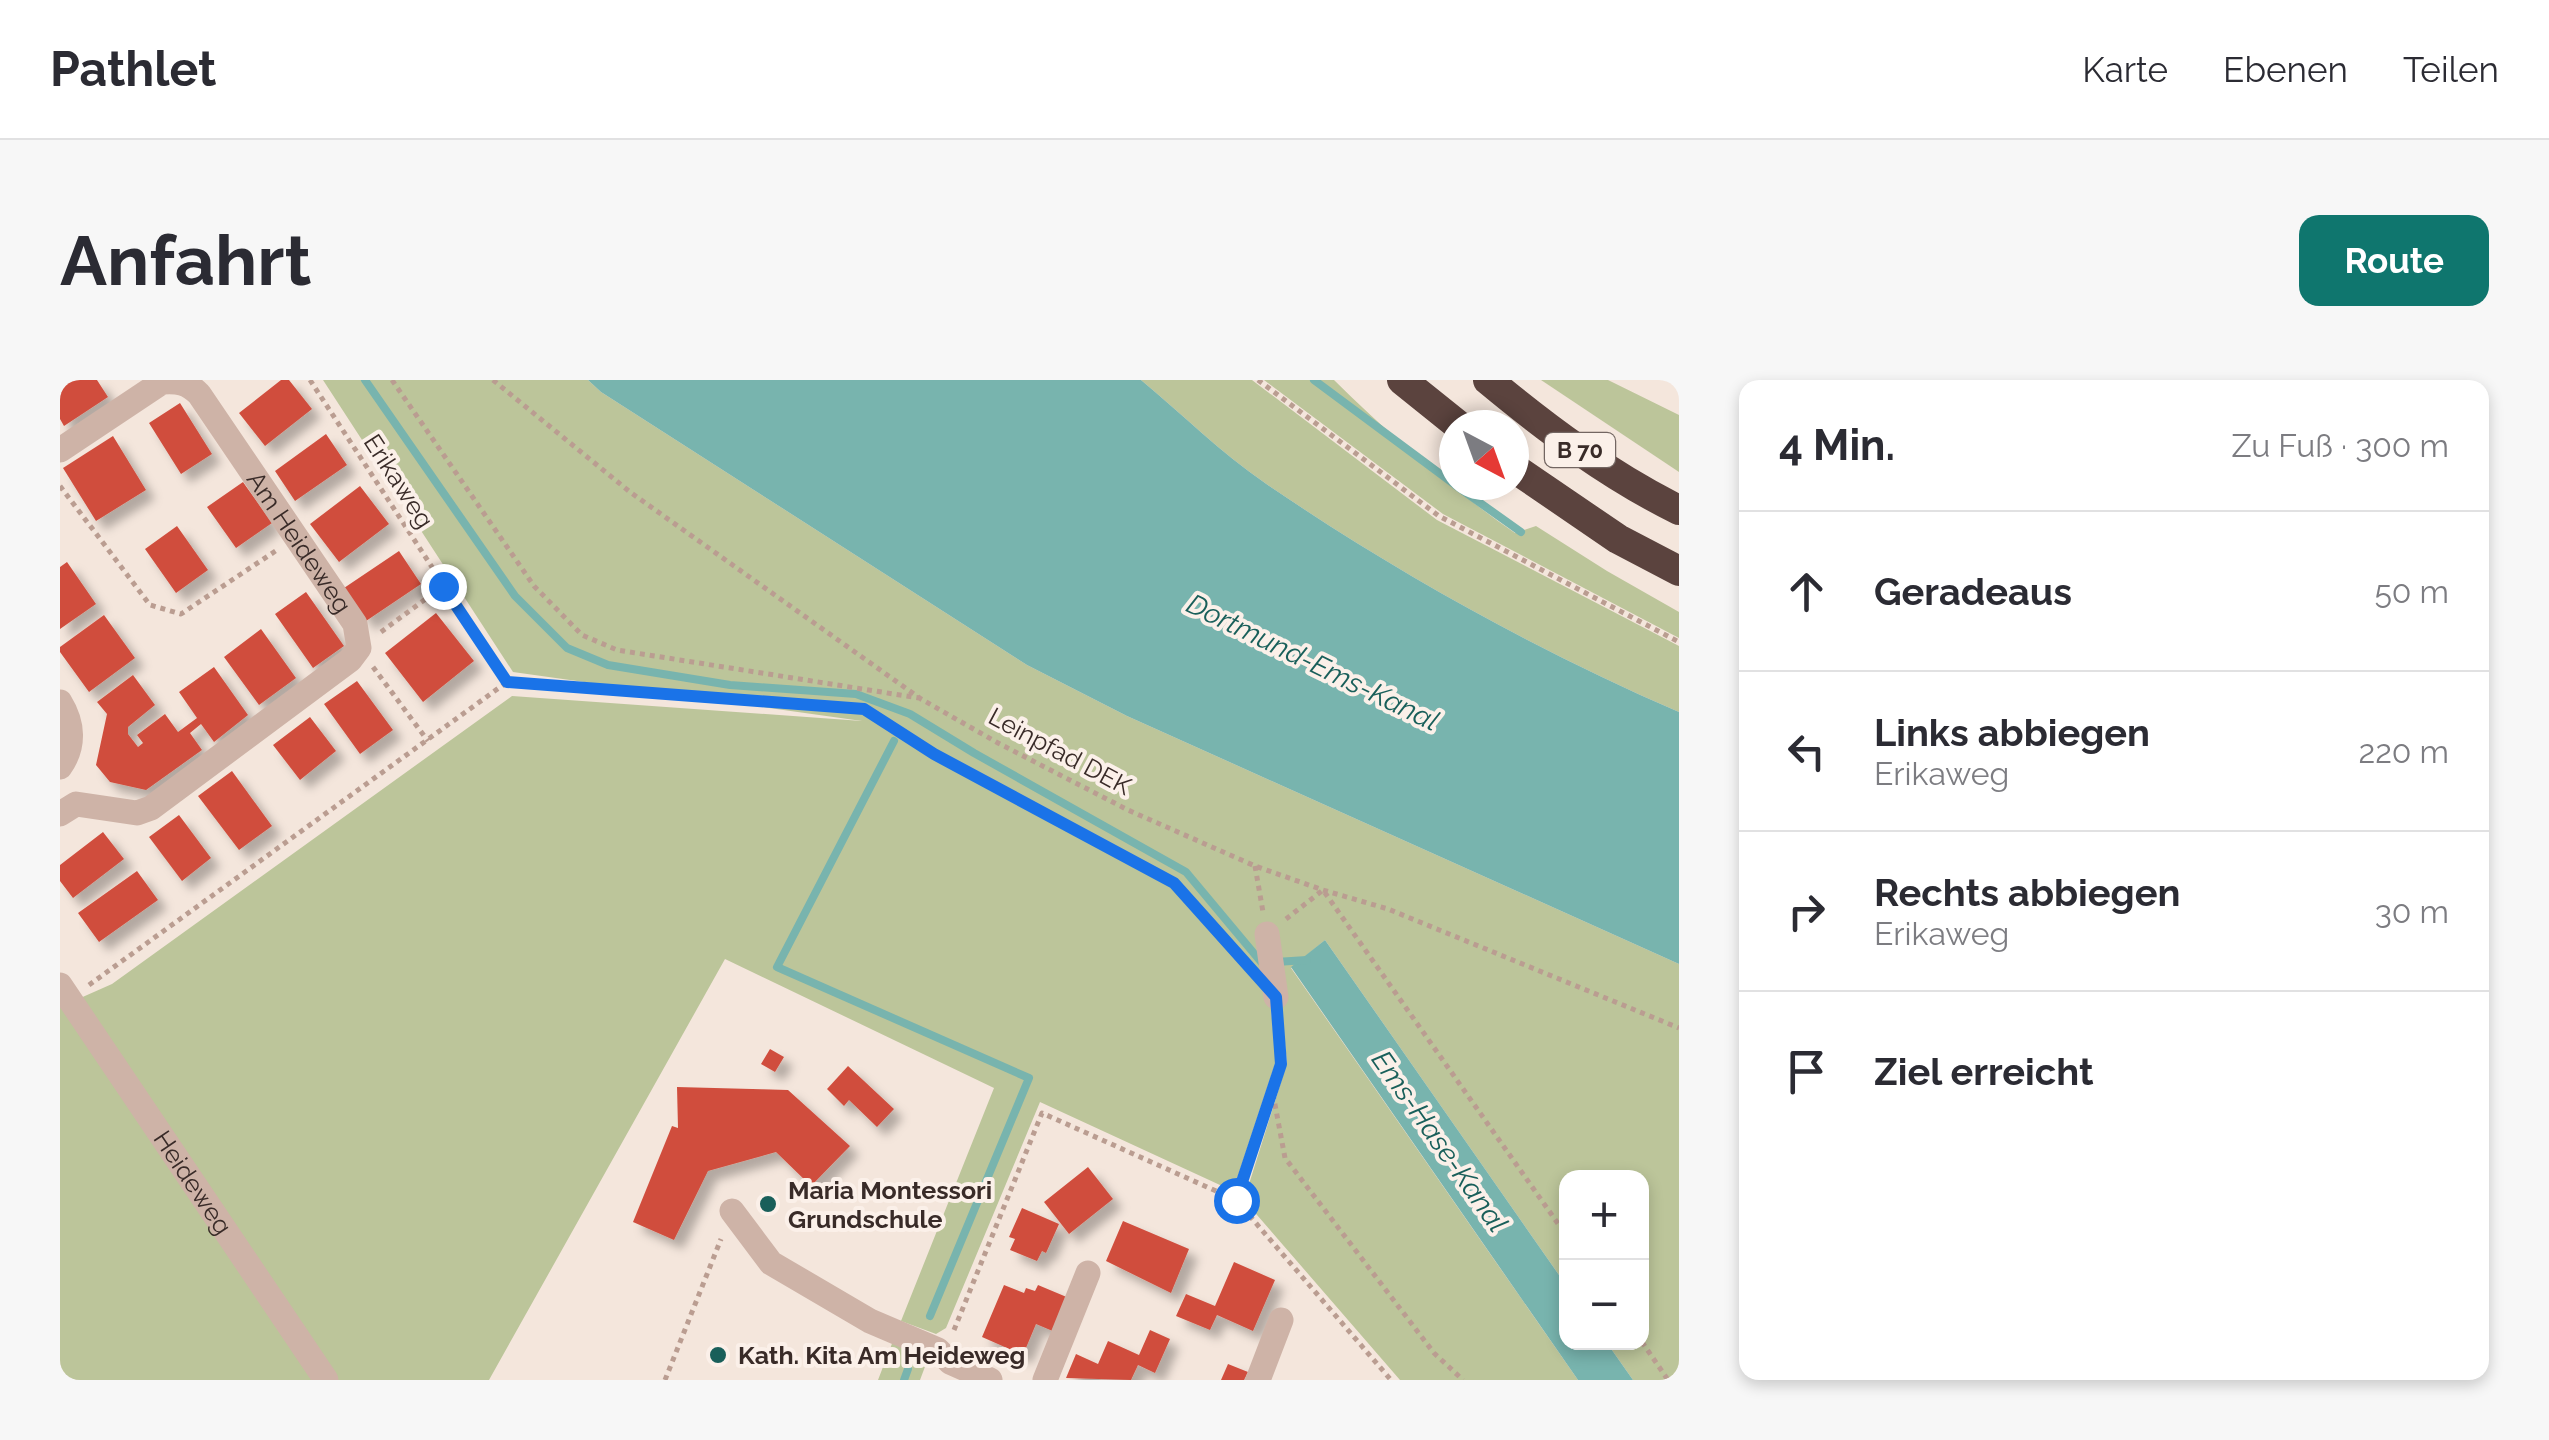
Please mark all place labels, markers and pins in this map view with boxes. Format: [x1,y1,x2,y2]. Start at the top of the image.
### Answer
place label: Maria Montessori Grundschule [788,1175,992,1234]
marker: Maria Montessori Grundschule [757,1193,779,1215]
place label: Kath. Kita Am Heideweg [738,1340,1025,1370]
marker: Kath. Kita Am Heideweg [707,1344,729,1366]

